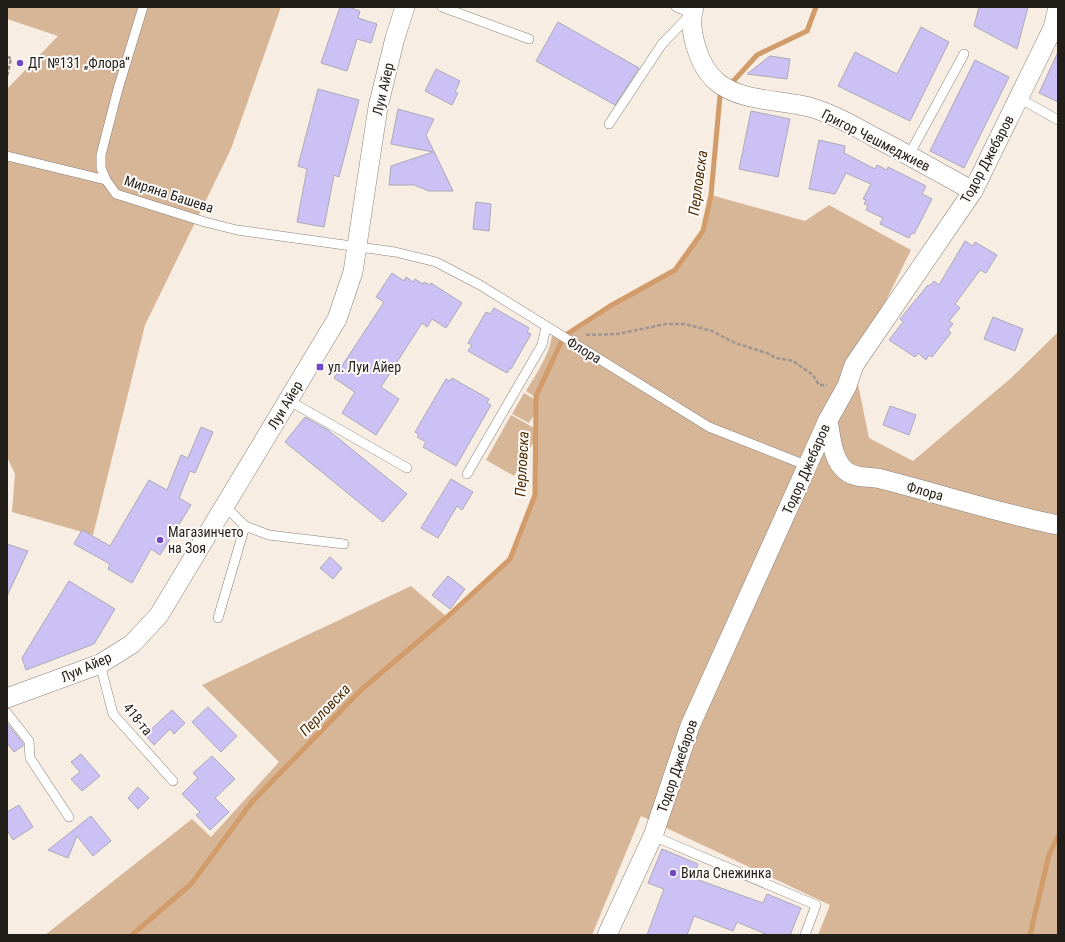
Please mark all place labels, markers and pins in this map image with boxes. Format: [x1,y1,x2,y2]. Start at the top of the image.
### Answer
place label: ДГ №131 „Флора“ [28,55,130,71]
marker: ДГ №131 „Флора“ [15,58,25,68]
place label: ул. Луи Айер [328,359,401,375]
marker: ул. Луи Айер [315,362,325,372]
place label: Магазинчето на Зоя [168,524,244,556]
marker: Магазинчето на Зоя [155,535,165,545]
place label: Вила Снежинка [681,865,771,881]
marker: Вила Снежинка [668,868,678,878]

